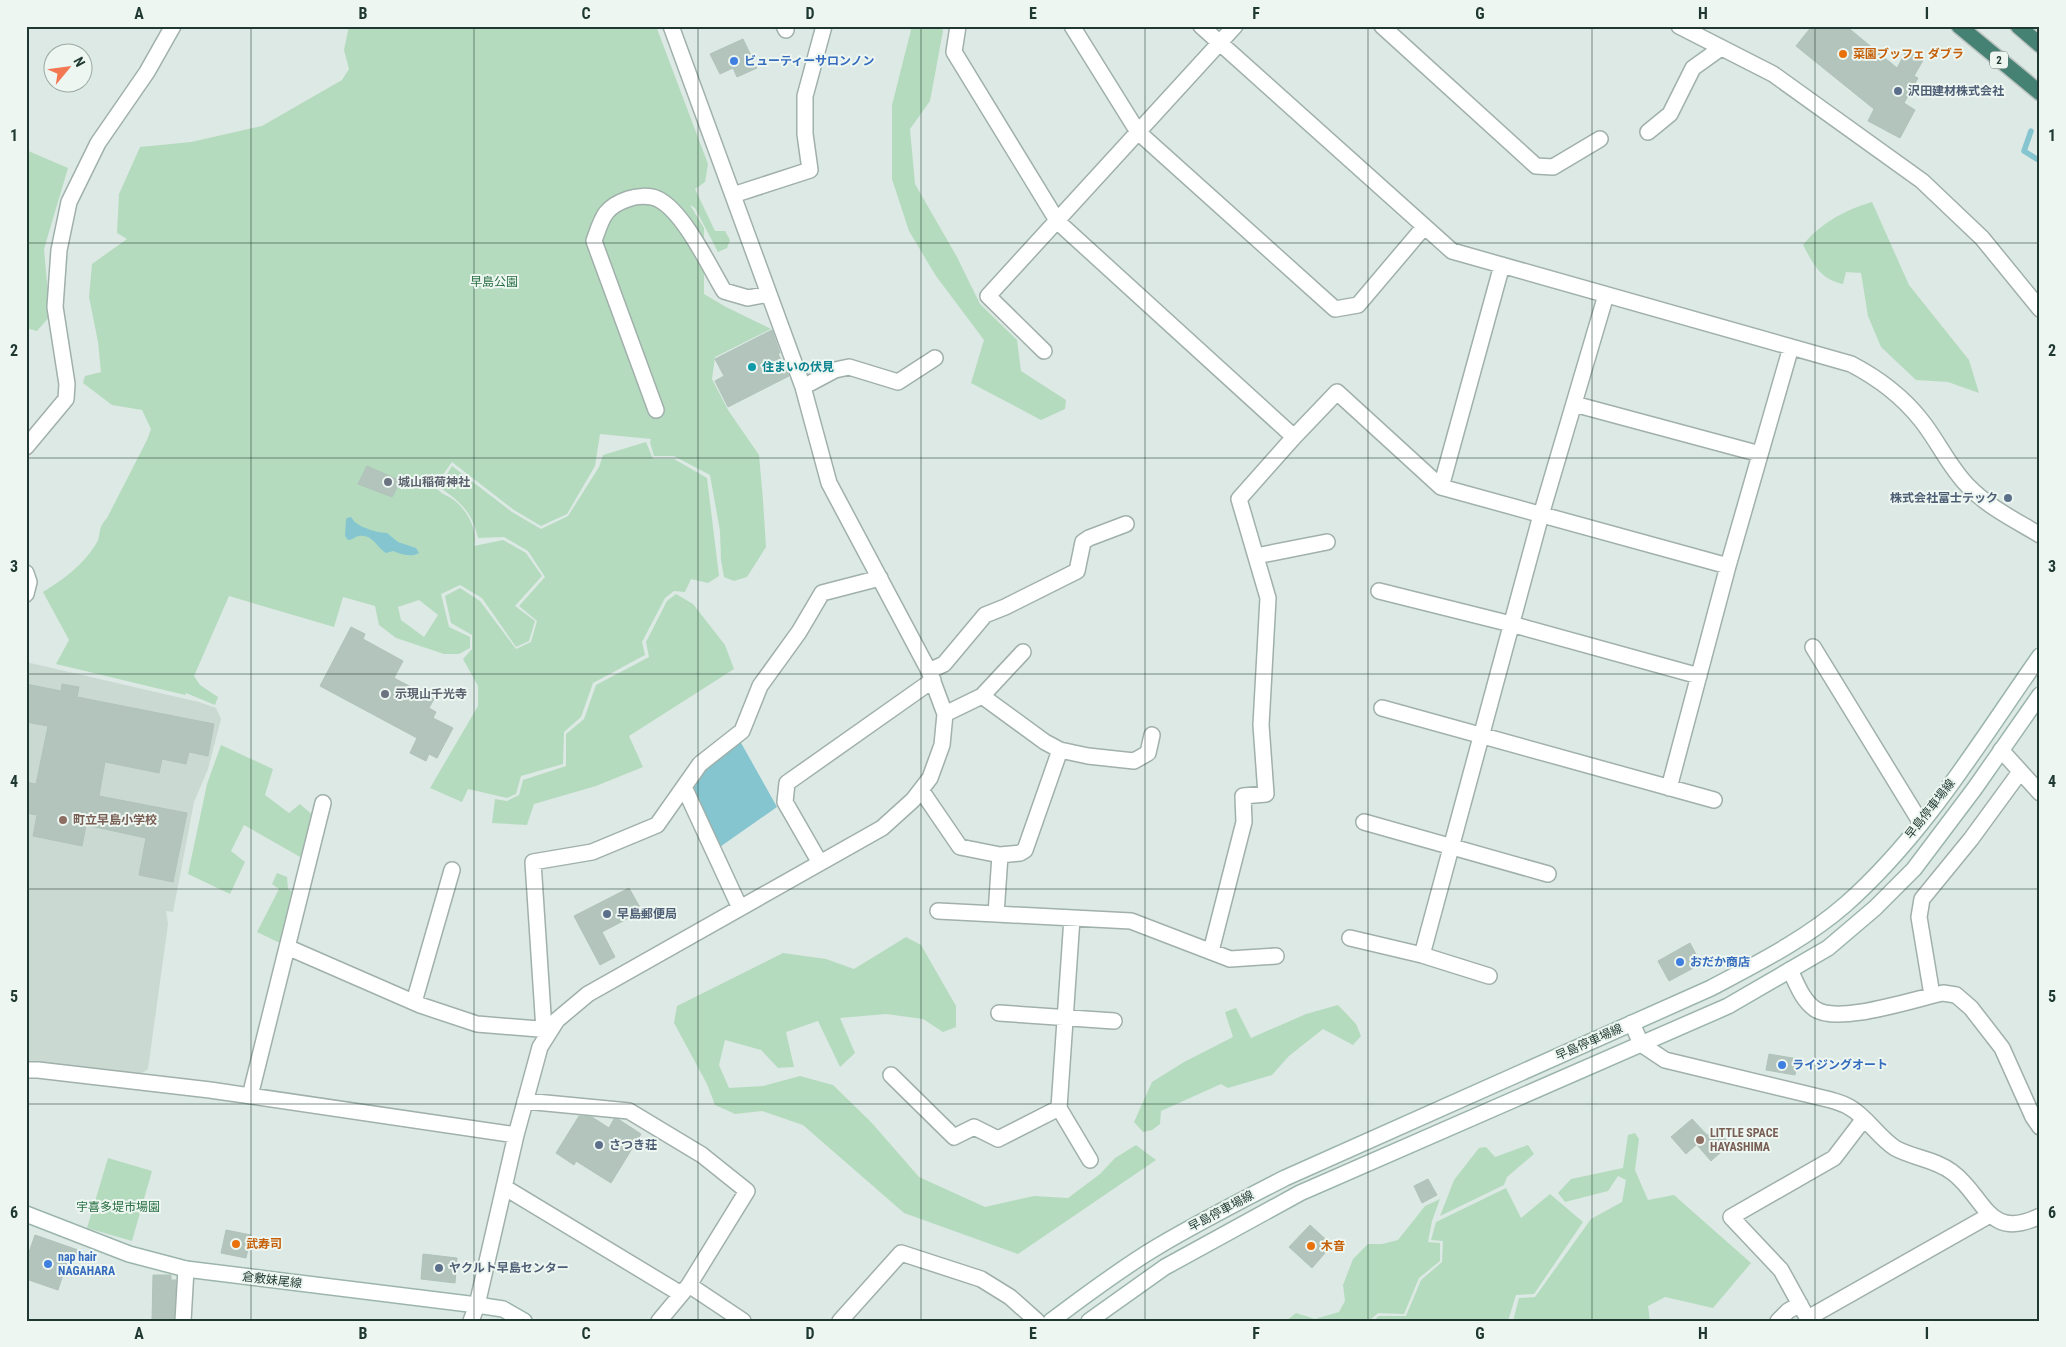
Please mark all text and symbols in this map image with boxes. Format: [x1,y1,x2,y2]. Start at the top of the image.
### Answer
text: A [134,4,144,23]
text: B [359,4,368,23]
text: C [581,4,591,23]
text: D [805,4,815,23]
text: E [1029,4,1037,23]
text: F [1252,4,1260,23]
text: G [1475,4,1485,23]
text: H [1698,4,1708,23]
text: I [1925,4,1929,23]
north arrow [42,42,92,92]
place label: 菜園ブッフェ ダブラ [1853,47,1964,61]
marker: 菜園ブッフェ ダブラ [1837,48,1849,60]
road number: 2 [1990,52,2008,68]
text: N [70,54,88,69]
place label: ビューティーサロンノン [744,54,874,68]
marker: ビューティーサロンノン [728,55,740,67]
place label: 沢田建材株式会社 [1908,84,2004,98]
marker: 沢田建材株式会社 [1892,85,1904,97]
text: 1 [10,126,18,145]
text: 1 [2048,126,2056,145]
park label: 早島公園 [470,275,518,289]
text: 2 [10,341,18,360]
text: 2 [2048,341,2056,360]
place label: 住まいの伏見 [762,360,834,374]
marker: 住まいの伏見 [746,361,758,373]
place label: 城山稲荷神社 [398,475,470,489]
marker: 城山稲荷神社 [382,476,394,488]
place label: 株式会社富士テック [1890,491,1998,505]
marker: 株式会社富士テック [2002,492,2014,504]
text: 3 [10,557,18,576]
text: 3 [2048,557,2056,576]
place label: 示現山千光寺 [395,687,467,701]
marker: 示現山千光寺 [379,688,391,700]
text: 4 [10,772,18,791]
text: 4 [2048,772,2056,791]
street label: 早島停車場線 [1902,776,1958,842]
place label: 町立早島小学校 [73,813,157,827]
marker: 町立早島小学校 [57,814,69,826]
place label: 早島郵便局 [617,907,677,921]
marker: 早島郵便局 [601,908,613,920]
place label: おだか商店 [1690,955,1750,969]
marker: おだか商店 [1674,956,1686,968]
text: 5 [10,987,18,1006]
text: 5 [2048,987,2056,1006]
street label: 早島停車場線 [1553,1021,1625,1063]
place label: ライジングオート [1792,1058,1888,1072]
marker: ライジングオート [1776,1059,1788,1071]
place label: LITTLE SPACE HAYASHIMA [1710,1126,1778,1154]
marker: LITTLE SPACE HAYASHIMA [1694,1134,1706,1146]
place label: さつき荘 [609,1138,657,1152]
marker: さつき荘 [593,1139,605,1151]
street label: 早島停車場線 [1186,1188,1256,1234]
park label: 宇喜多堤市場園 [76,1200,160,1214]
text: 6 [10,1203,18,1222]
text: 6 [2048,1203,2056,1222]
place label: 武寿司 [246,1237,282,1251]
marker: 武寿司 [230,1238,242,1250]
place label: 木音 [1321,1239,1345,1253]
marker: 木音 [1305,1240,1317,1252]
place label: nap hair NAGAHARA [58,1250,116,1278]
marker: nap hair NAGAHARA [42,1258,54,1270]
place label: ヤクルト早島センター [449,1261,569,1275]
marker: ヤクルト早島センター [433,1262,445,1274]
street label: 倉敷妹尾線 [241,1269,303,1291]
text: A [134,1324,144,1343]
text: B [359,1324,368,1343]
text: C [581,1324,591,1343]
text: D [805,1324,815,1343]
text: E [1029,1324,1037,1343]
text: F [1252,1324,1260,1343]
text: G [1475,1324,1485,1343]
text: H [1698,1324,1708,1343]
text: I [1925,1324,1929,1343]

